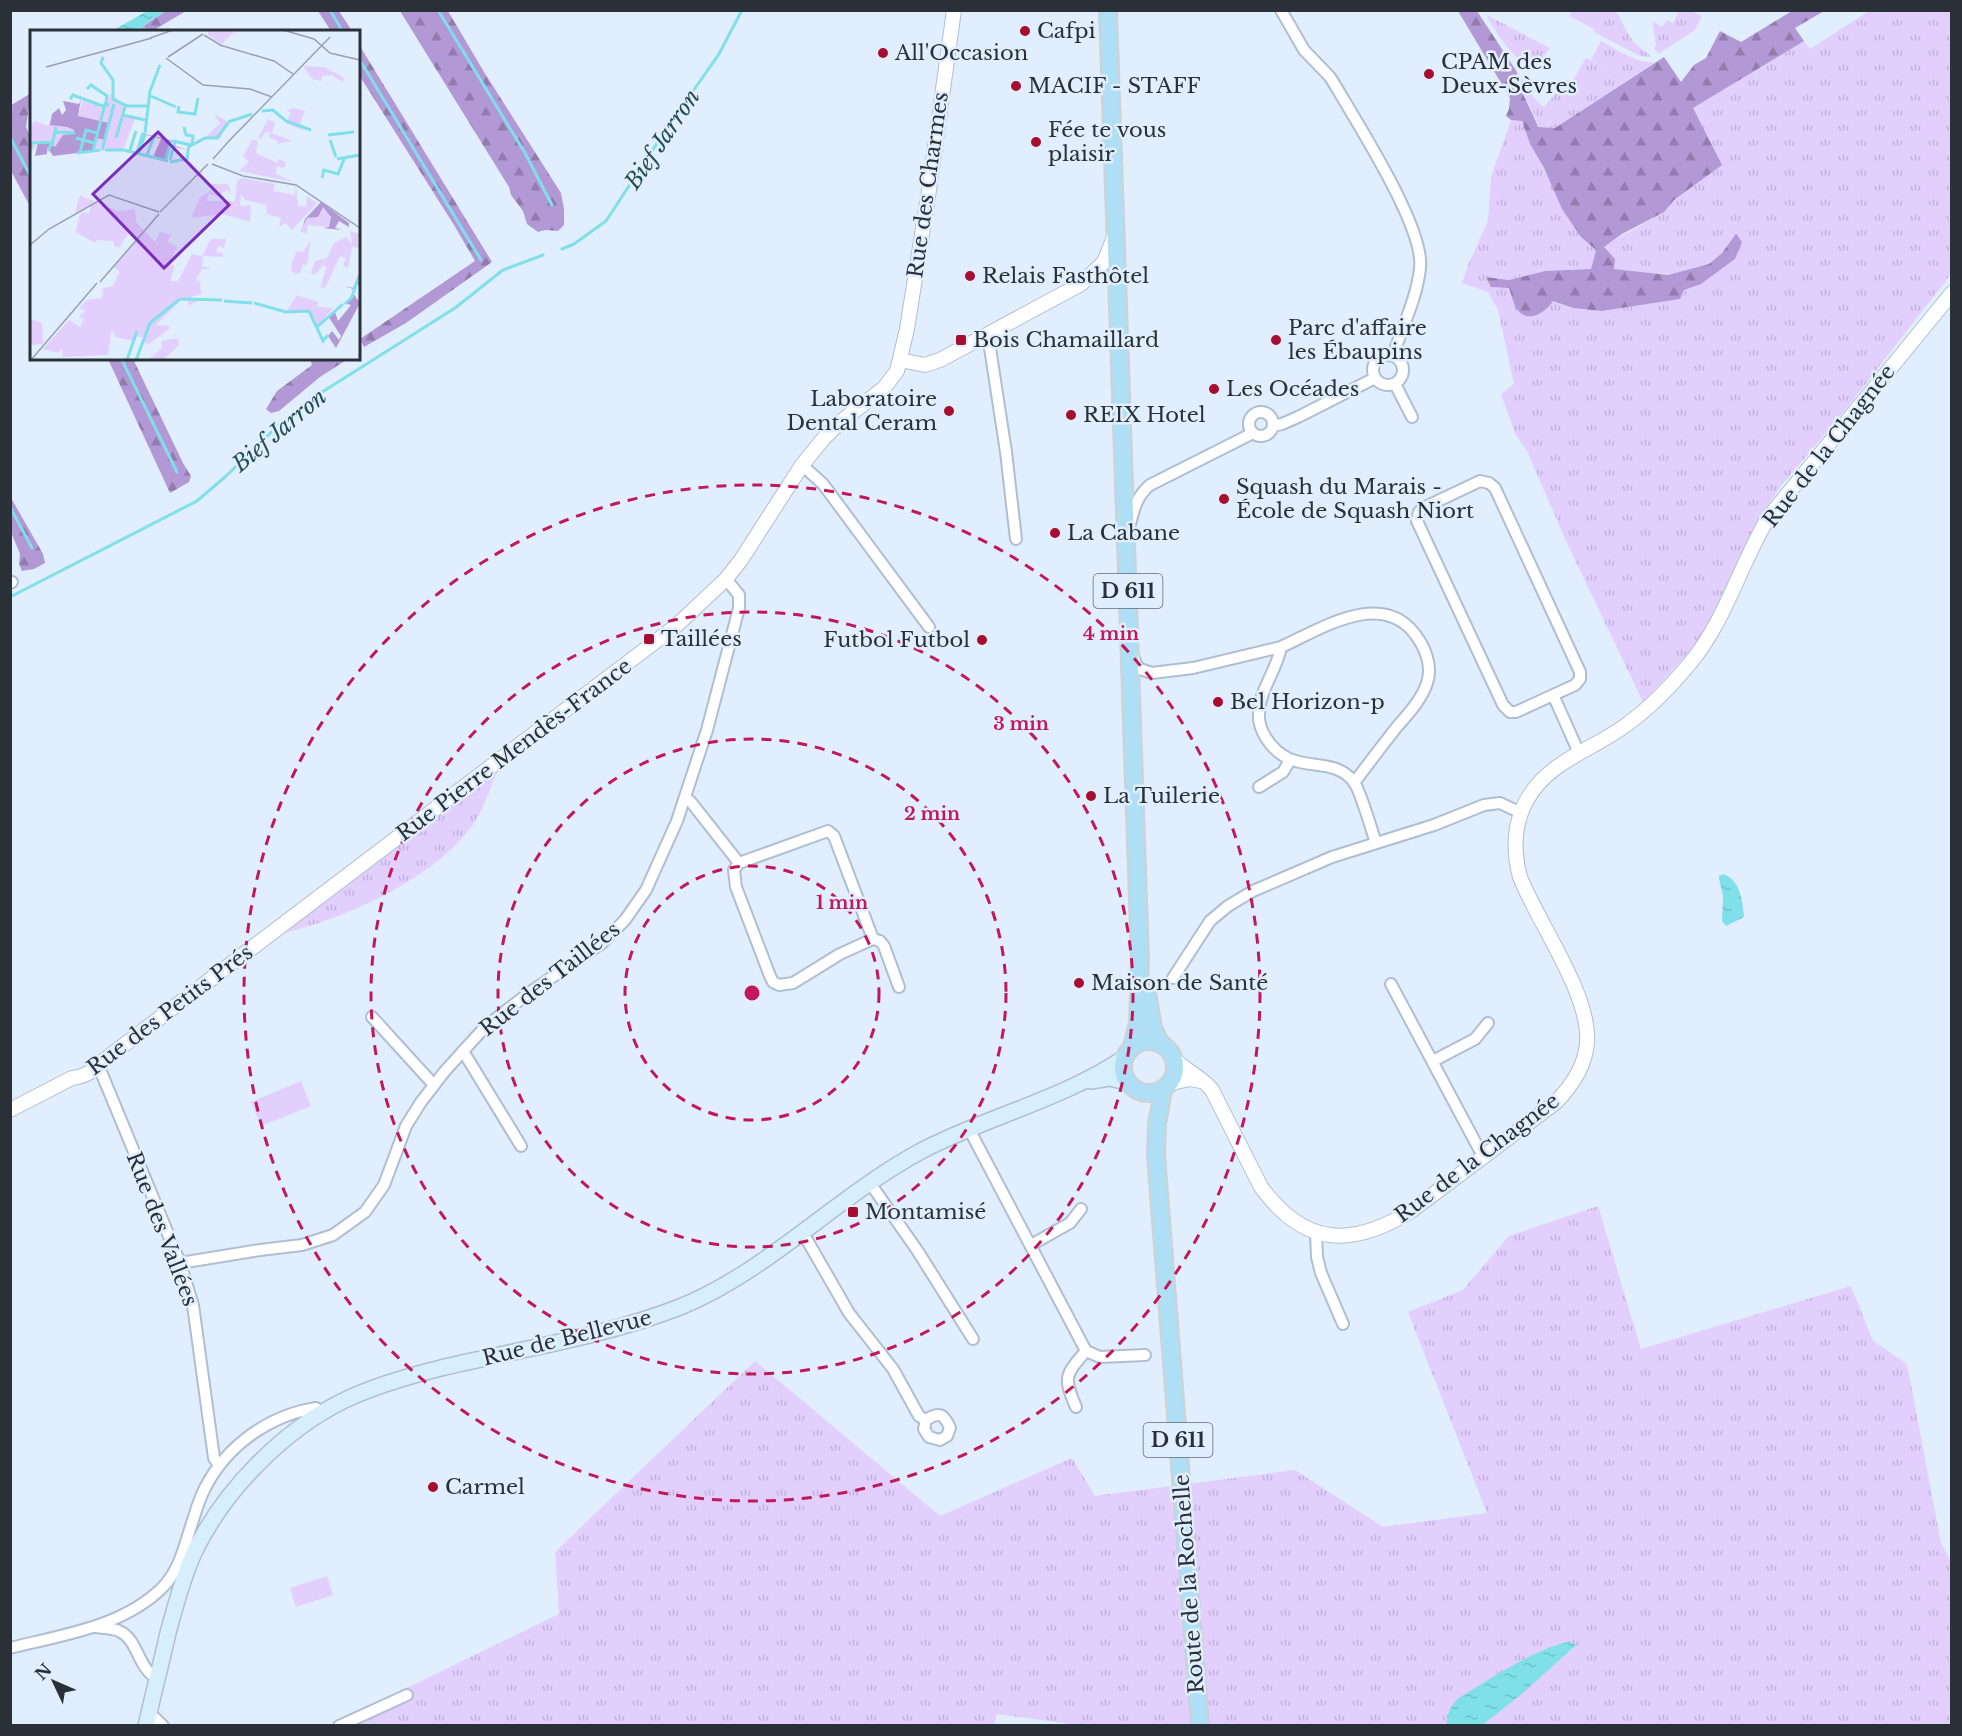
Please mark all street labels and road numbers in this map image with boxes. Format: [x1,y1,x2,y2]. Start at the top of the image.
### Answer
street label: Rue des Charmes [902,90,954,280]
street label: Rue de la Chagnée [1757,360,1901,532]
road number: D 611 [1094,574,1162,608]
street label: Rue Pierre Mendès-France [391,653,637,847]
street label: Rue des Taillées [475,916,625,1042]
street label: Rue des Petits Prés [82,939,258,1081]
street label: Rue de la Chagnée [1390,1088,1564,1228]
street label: Rue des Vallées [121,1148,203,1310]
street label: Rue de Bellevue [480,1304,654,1372]
road number: D 611 [1144,1423,1212,1457]
street label: Route de la Rochelle [1168,1473,1210,1695]

